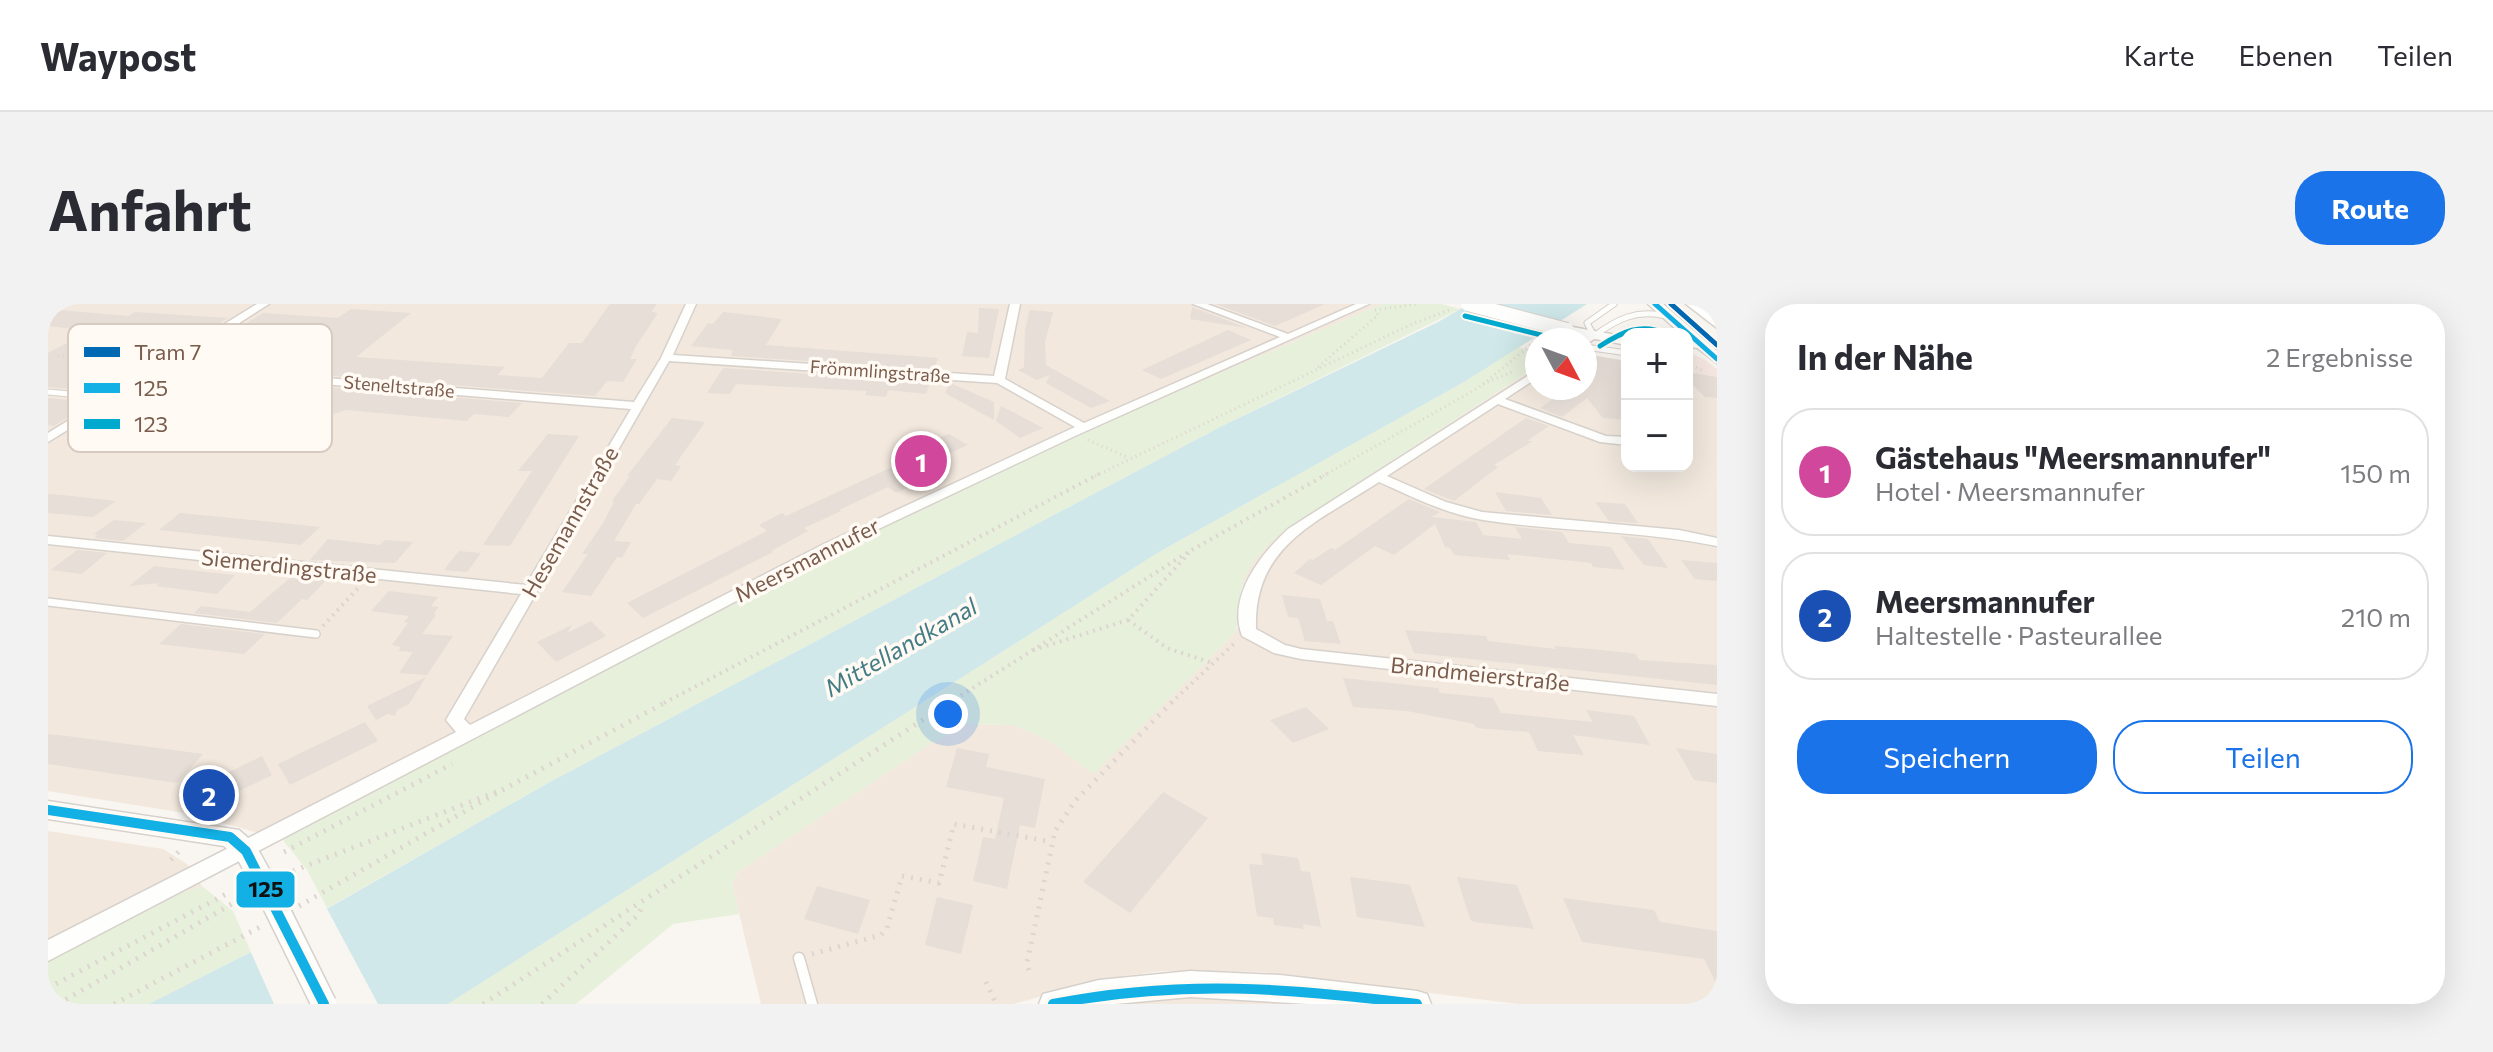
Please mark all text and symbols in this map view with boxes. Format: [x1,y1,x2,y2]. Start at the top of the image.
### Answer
text: Waypost [40,32,196,79]
text: Karte [2124,38,2195,72]
text: Ebenen [2239,38,2333,72]
text: Teilen [2377,38,2453,72]
button: Route [2295,171,2445,245]
text: Anfahrt [48,174,252,243]
legend [68,324,332,452]
north arrow [1525,328,1597,400]
map controls [1621,328,1693,472]
button: + [1621,328,1693,400]
text: In der Nähe [1797,335,1973,377]
text: Tram 7 [134,338,201,365]
text: 2 Ergebnisse [2266,341,2413,372]
street label: Frömmlingstraße [809,355,951,387]
street label: Steneltstraße [343,370,455,402]
text: 125 [134,374,168,401]
button: − [1621,400,1693,472]
text: 123 [134,410,168,437]
pin: 1 [895,431,947,491]
text: Gästehaus "Meersmannufer" [1875,438,2271,475]
street label: Hesemannstraße [515,442,624,602]
text: 1 [1819,457,1831,488]
text: 150 m [2340,457,2411,488]
text: Hotel · Meersmannufer [1875,475,2145,506]
street label: Meersmannufer [730,511,884,608]
street label: Siemerdingstraße [200,543,378,588]
text: Meersmannufer [1875,582,2095,619]
water label: Mittellandkanal [819,591,983,702]
text: 2 [1818,601,1832,632]
text: 210 m [2341,601,2411,632]
text: Haltestelle · Pasteurallee [1875,619,2163,650]
street label: Brandmeierstraße [1389,651,1571,696]
your location [928,694,968,734]
button: Speichern [1797,720,2097,794]
button: Teilen [2113,720,2413,794]
pin: 2 [183,765,235,825]
line badge: 125 [235,870,296,909]
text: 125 [248,875,284,902]

